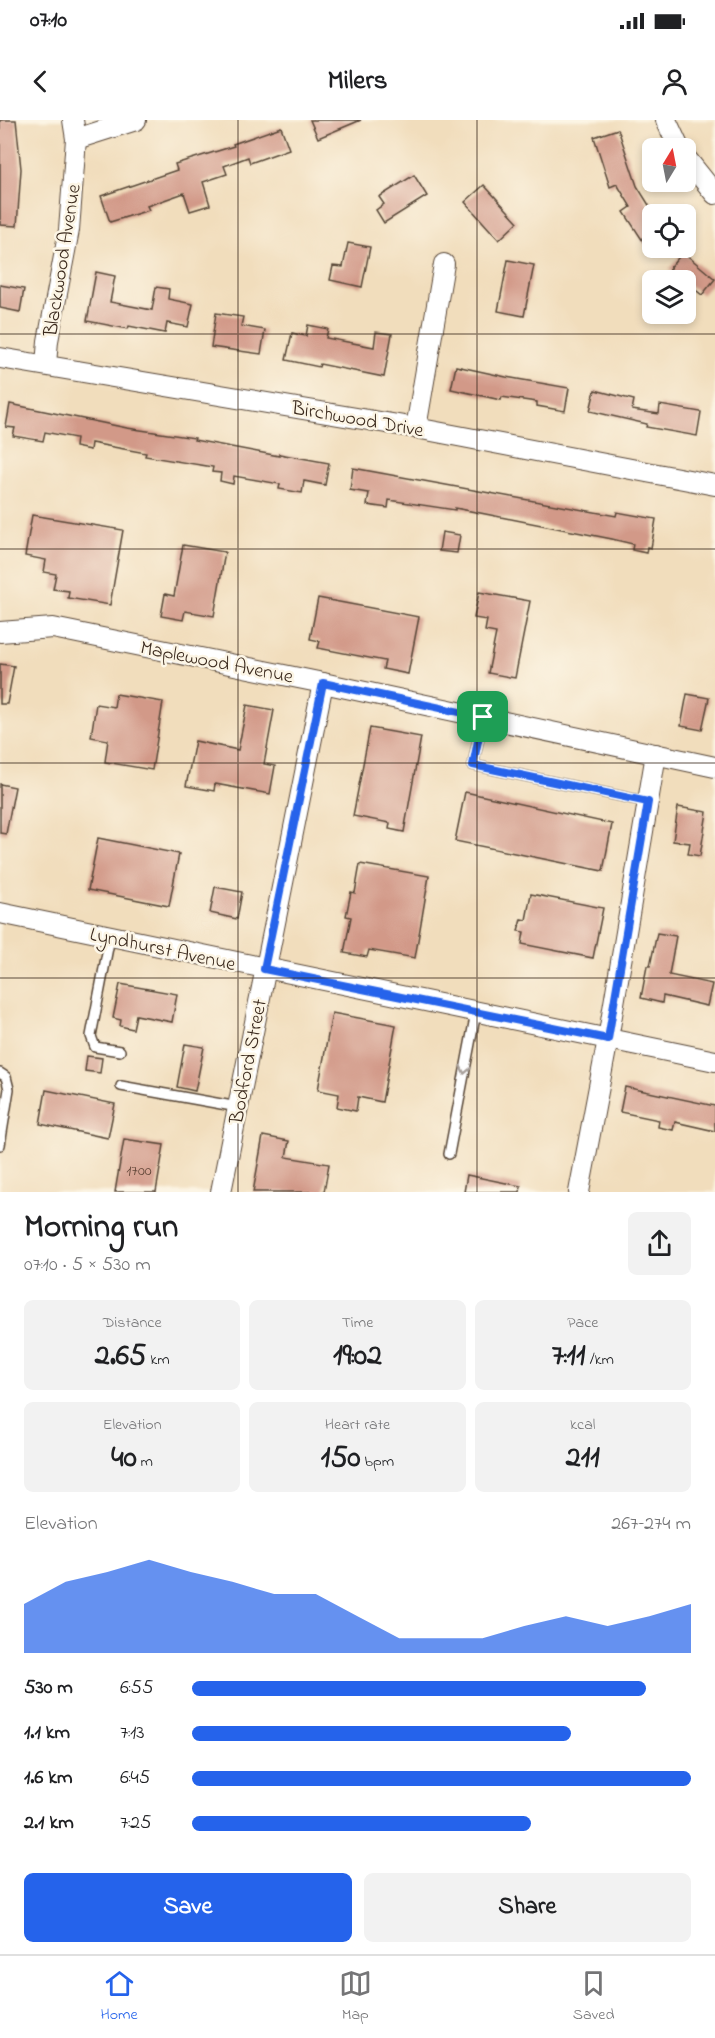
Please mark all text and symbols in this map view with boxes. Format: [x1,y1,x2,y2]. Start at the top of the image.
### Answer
text: 07:10 [30,5,67,37]
text: Milers [328,62,388,101]
icon: back [24,65,57,98]
icon: person [658,65,691,98]
north arrow [642,138,696,192]
map controls [642,138,696,324]
street label: Blackwood Avenue [37,182,90,340]
button: locate [642,204,696,258]
button: layers [642,270,696,324]
street label: Birchwood Drive [288,394,426,446]
street label: Maplewood Avenue [138,634,296,693]
pin [457,691,508,742]
icon: arrive [466,700,499,733]
street label: Lyndhurst Avenue [87,921,238,980]
street label: Bodford Street [223,996,276,1127]
one-way arrow [459,1064,472,1074]
house number: 1700 [126,1159,152,1183]
text: Morning run [24,1204,178,1252]
button: share [628,1212,691,1275]
text: 07:10 · 5 × 530 m [24,1251,151,1280]
text: Distance [103,1311,162,1335]
text: Time [342,1311,373,1335]
text: Pace [567,1311,598,1335]
text: 2.65 [95,1335,146,1379]
text: 19:02 [333,1335,382,1379]
text: 7:11 [552,1335,586,1379]
text: km [146,1348,170,1372]
text: /km [586,1348,614,1372]
text: Elevation [103,1413,162,1437]
text: Heart rate [325,1413,390,1437]
text: kcal [570,1413,596,1437]
text: 40 [111,1437,137,1481]
text: 150 [321,1437,361,1481]
text: 211 [566,1437,600,1481]
text: m [137,1450,153,1474]
text: bpm [361,1450,394,1474]
text: Elevation [24,1510,98,1539]
text: 267–274 m [611,1510,691,1539]
text: 530 m [24,1674,73,1703]
text: 6:55 [120,1674,153,1703]
text: 1.1 km [24,1719,70,1748]
text: 7:13 [120,1719,145,1748]
text: 1.6 km [24,1764,73,1793]
text: 6:45 [120,1764,150,1793]
text: 2.1 km [24,1809,74,1838]
text: 7:25 [120,1809,151,1838]
button: Save [24,1873,352,1942]
button: Share [364,1873,691,1942]
tab: Home [101,1967,138,2027]
tab: Map [339,1967,372,2027]
tab: Saved [573,1967,614,2027]

